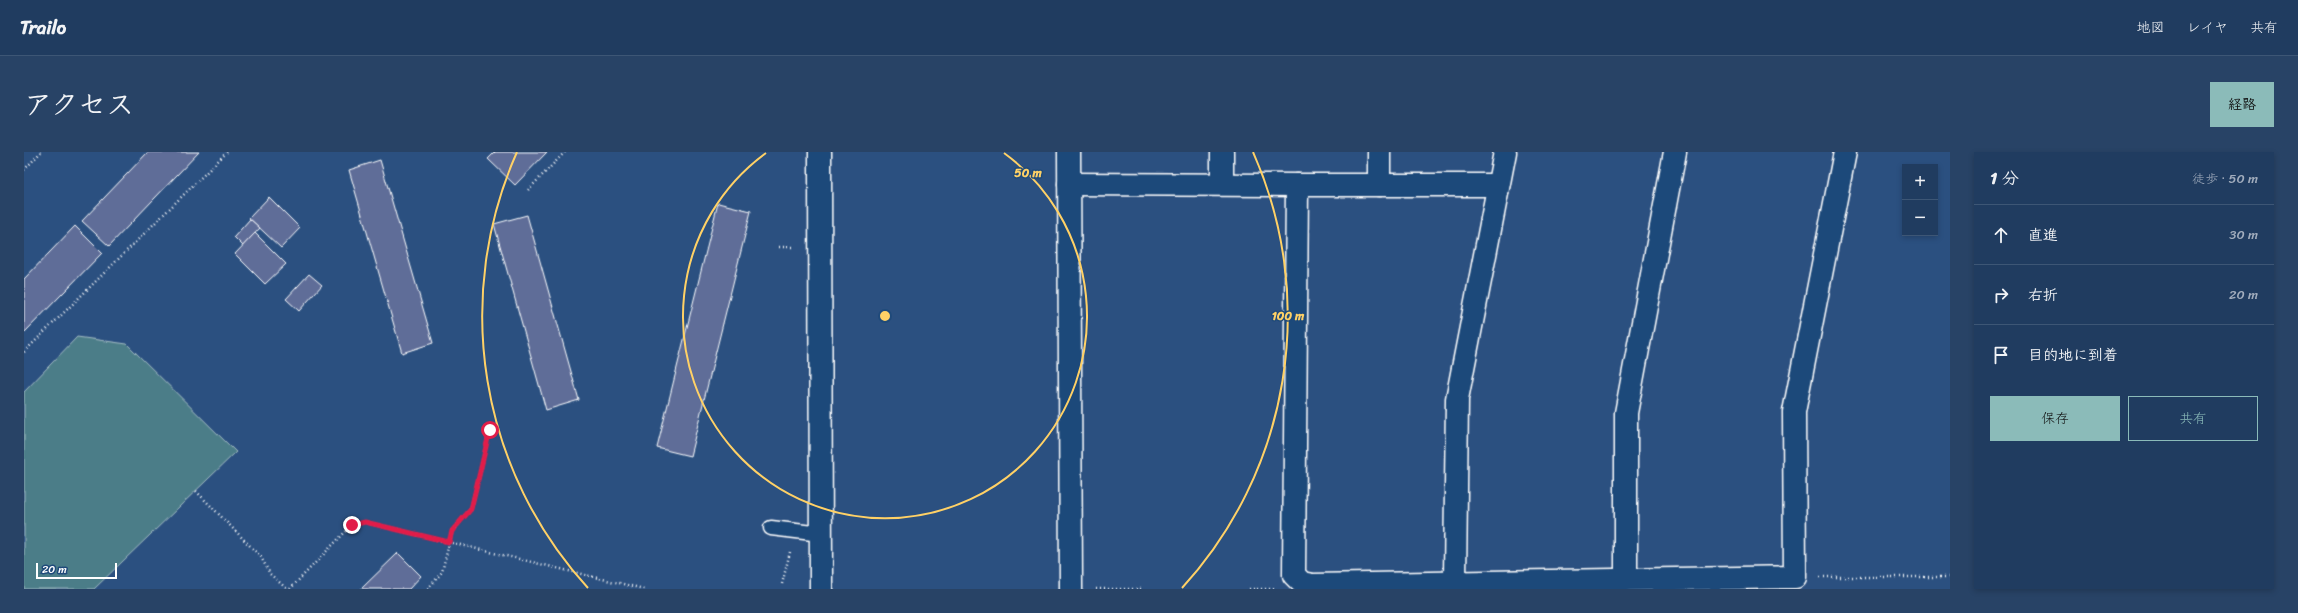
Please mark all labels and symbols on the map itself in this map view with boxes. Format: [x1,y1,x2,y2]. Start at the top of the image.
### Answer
text: 50 m [1014,162,1042,184]
text: 100 m [1272,305,1305,327]
centre of rings [878,309,892,323]
route start [481,421,499,439]
route end [343,516,361,534]
scale bar [36,561,117,580]

